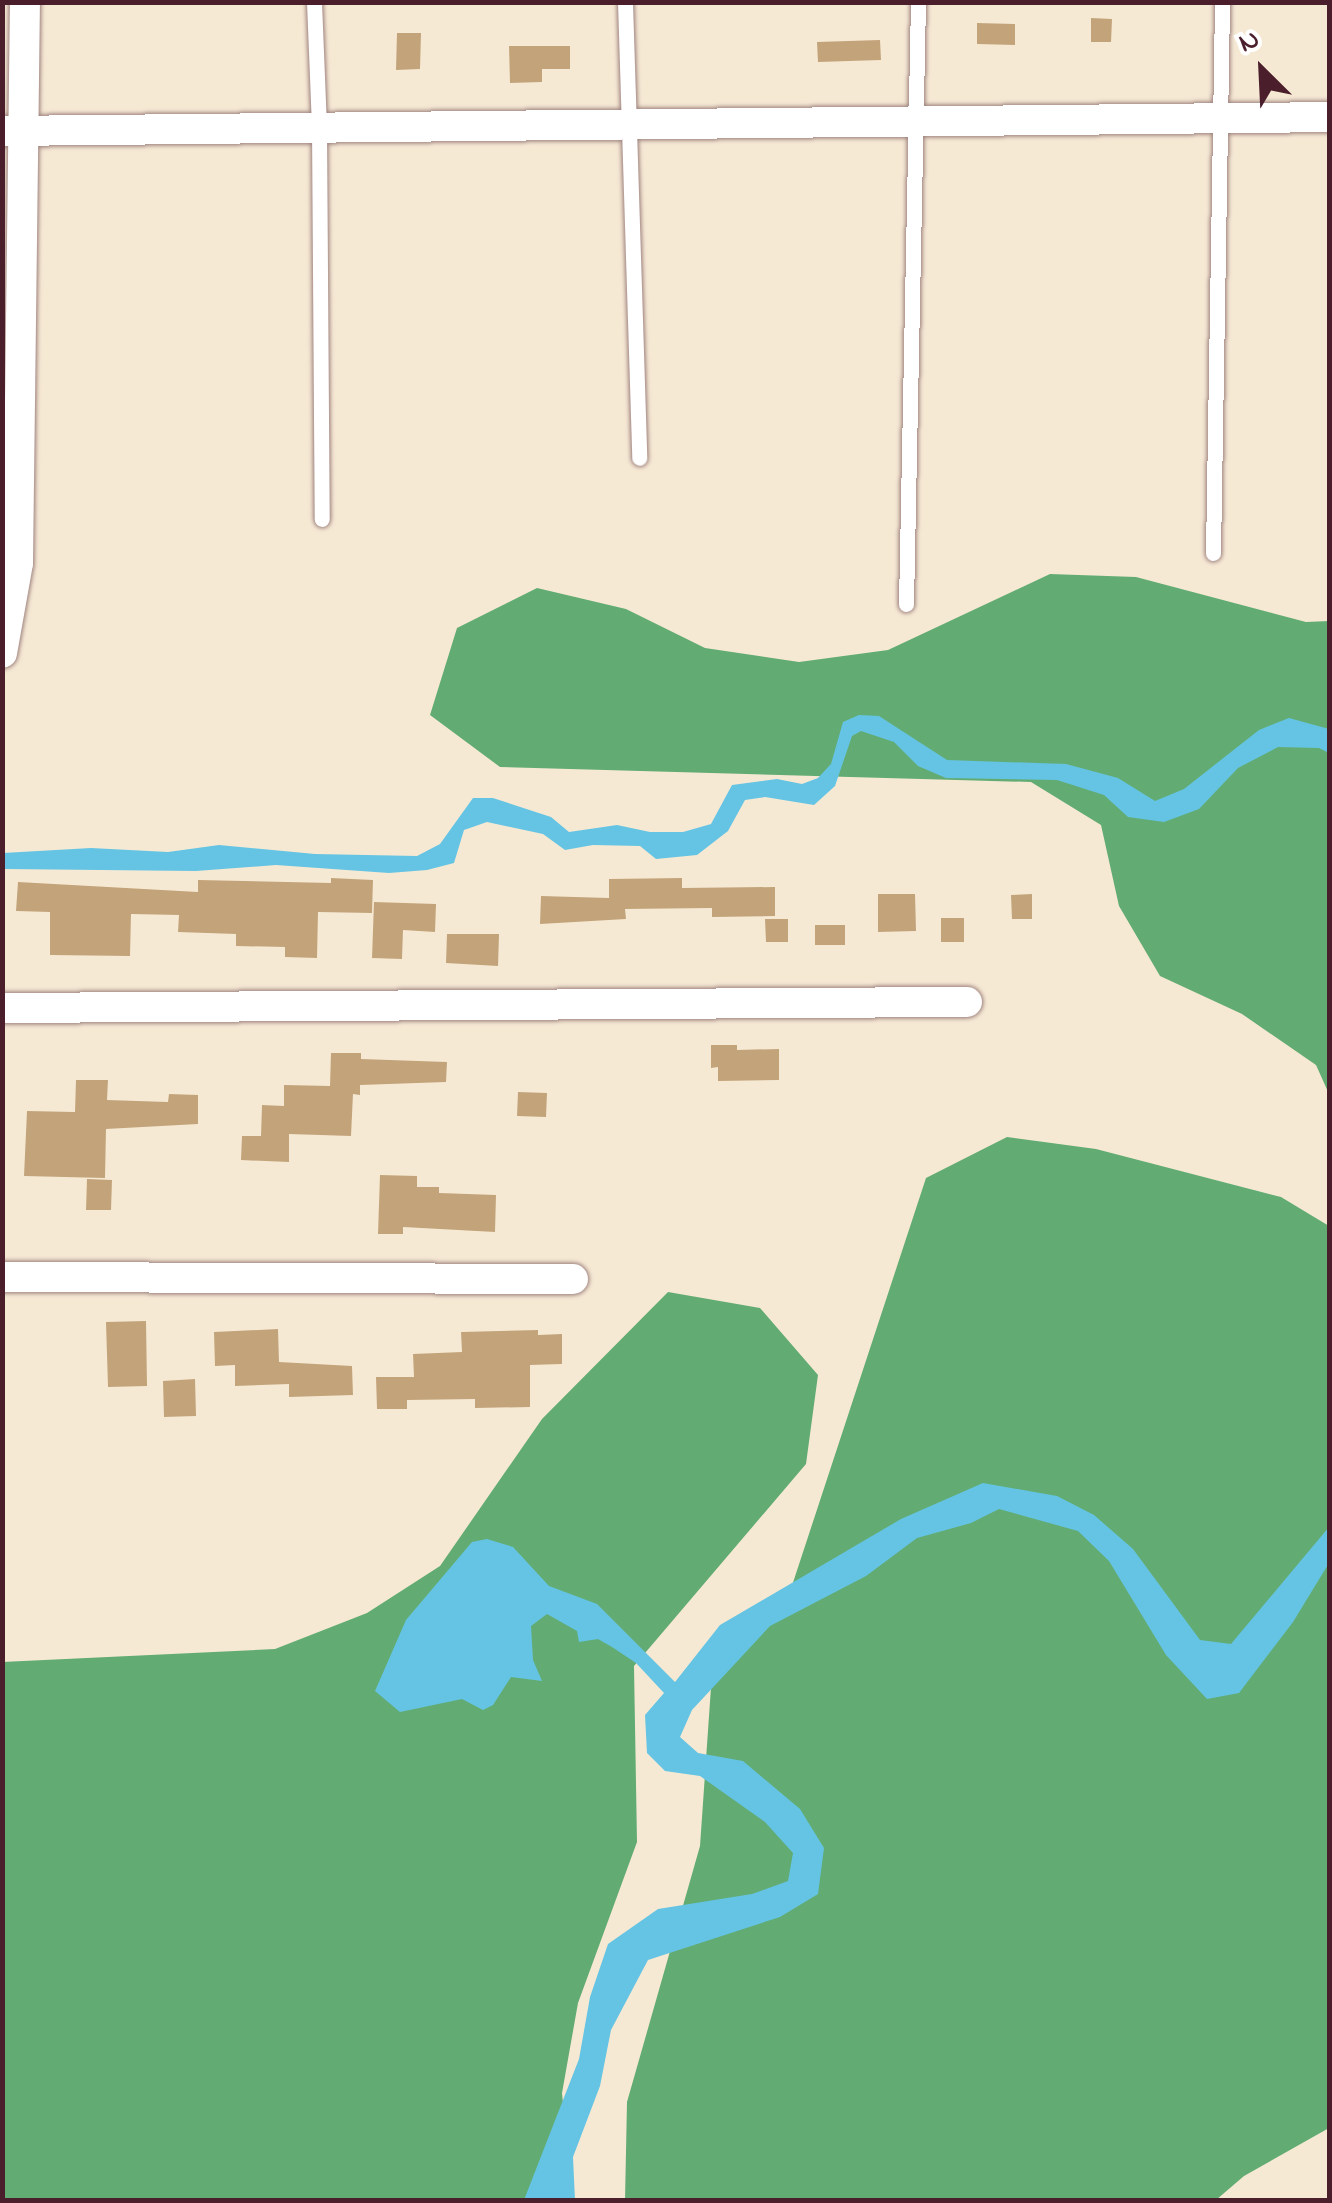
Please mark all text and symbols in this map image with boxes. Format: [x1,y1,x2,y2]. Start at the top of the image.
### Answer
north arrow [1212,20,1312,120]
text: N [1233,20,1267,65]

